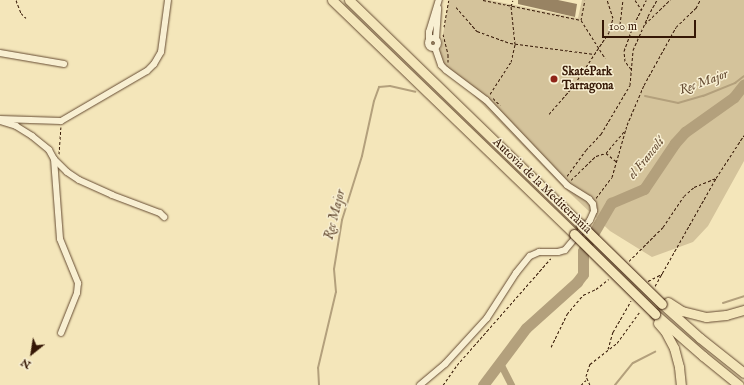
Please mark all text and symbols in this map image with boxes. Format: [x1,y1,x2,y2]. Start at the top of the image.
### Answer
scale bar [604,12,698,38]
text: 100 m [609,19,637,34]
place label: SkatePark Tarragona [562,65,613,93]
water label: Rec Major [677,67,731,99]
marker: SkatePark Tarragona [549,74,559,84]
street label: Autovia de la Mediterrània [490,135,594,237]
water label: el Francolí [626,135,668,183]
water label: Rec Major [322,188,350,242]
north arrow [12,333,52,373]
text: N [18,355,34,372]

